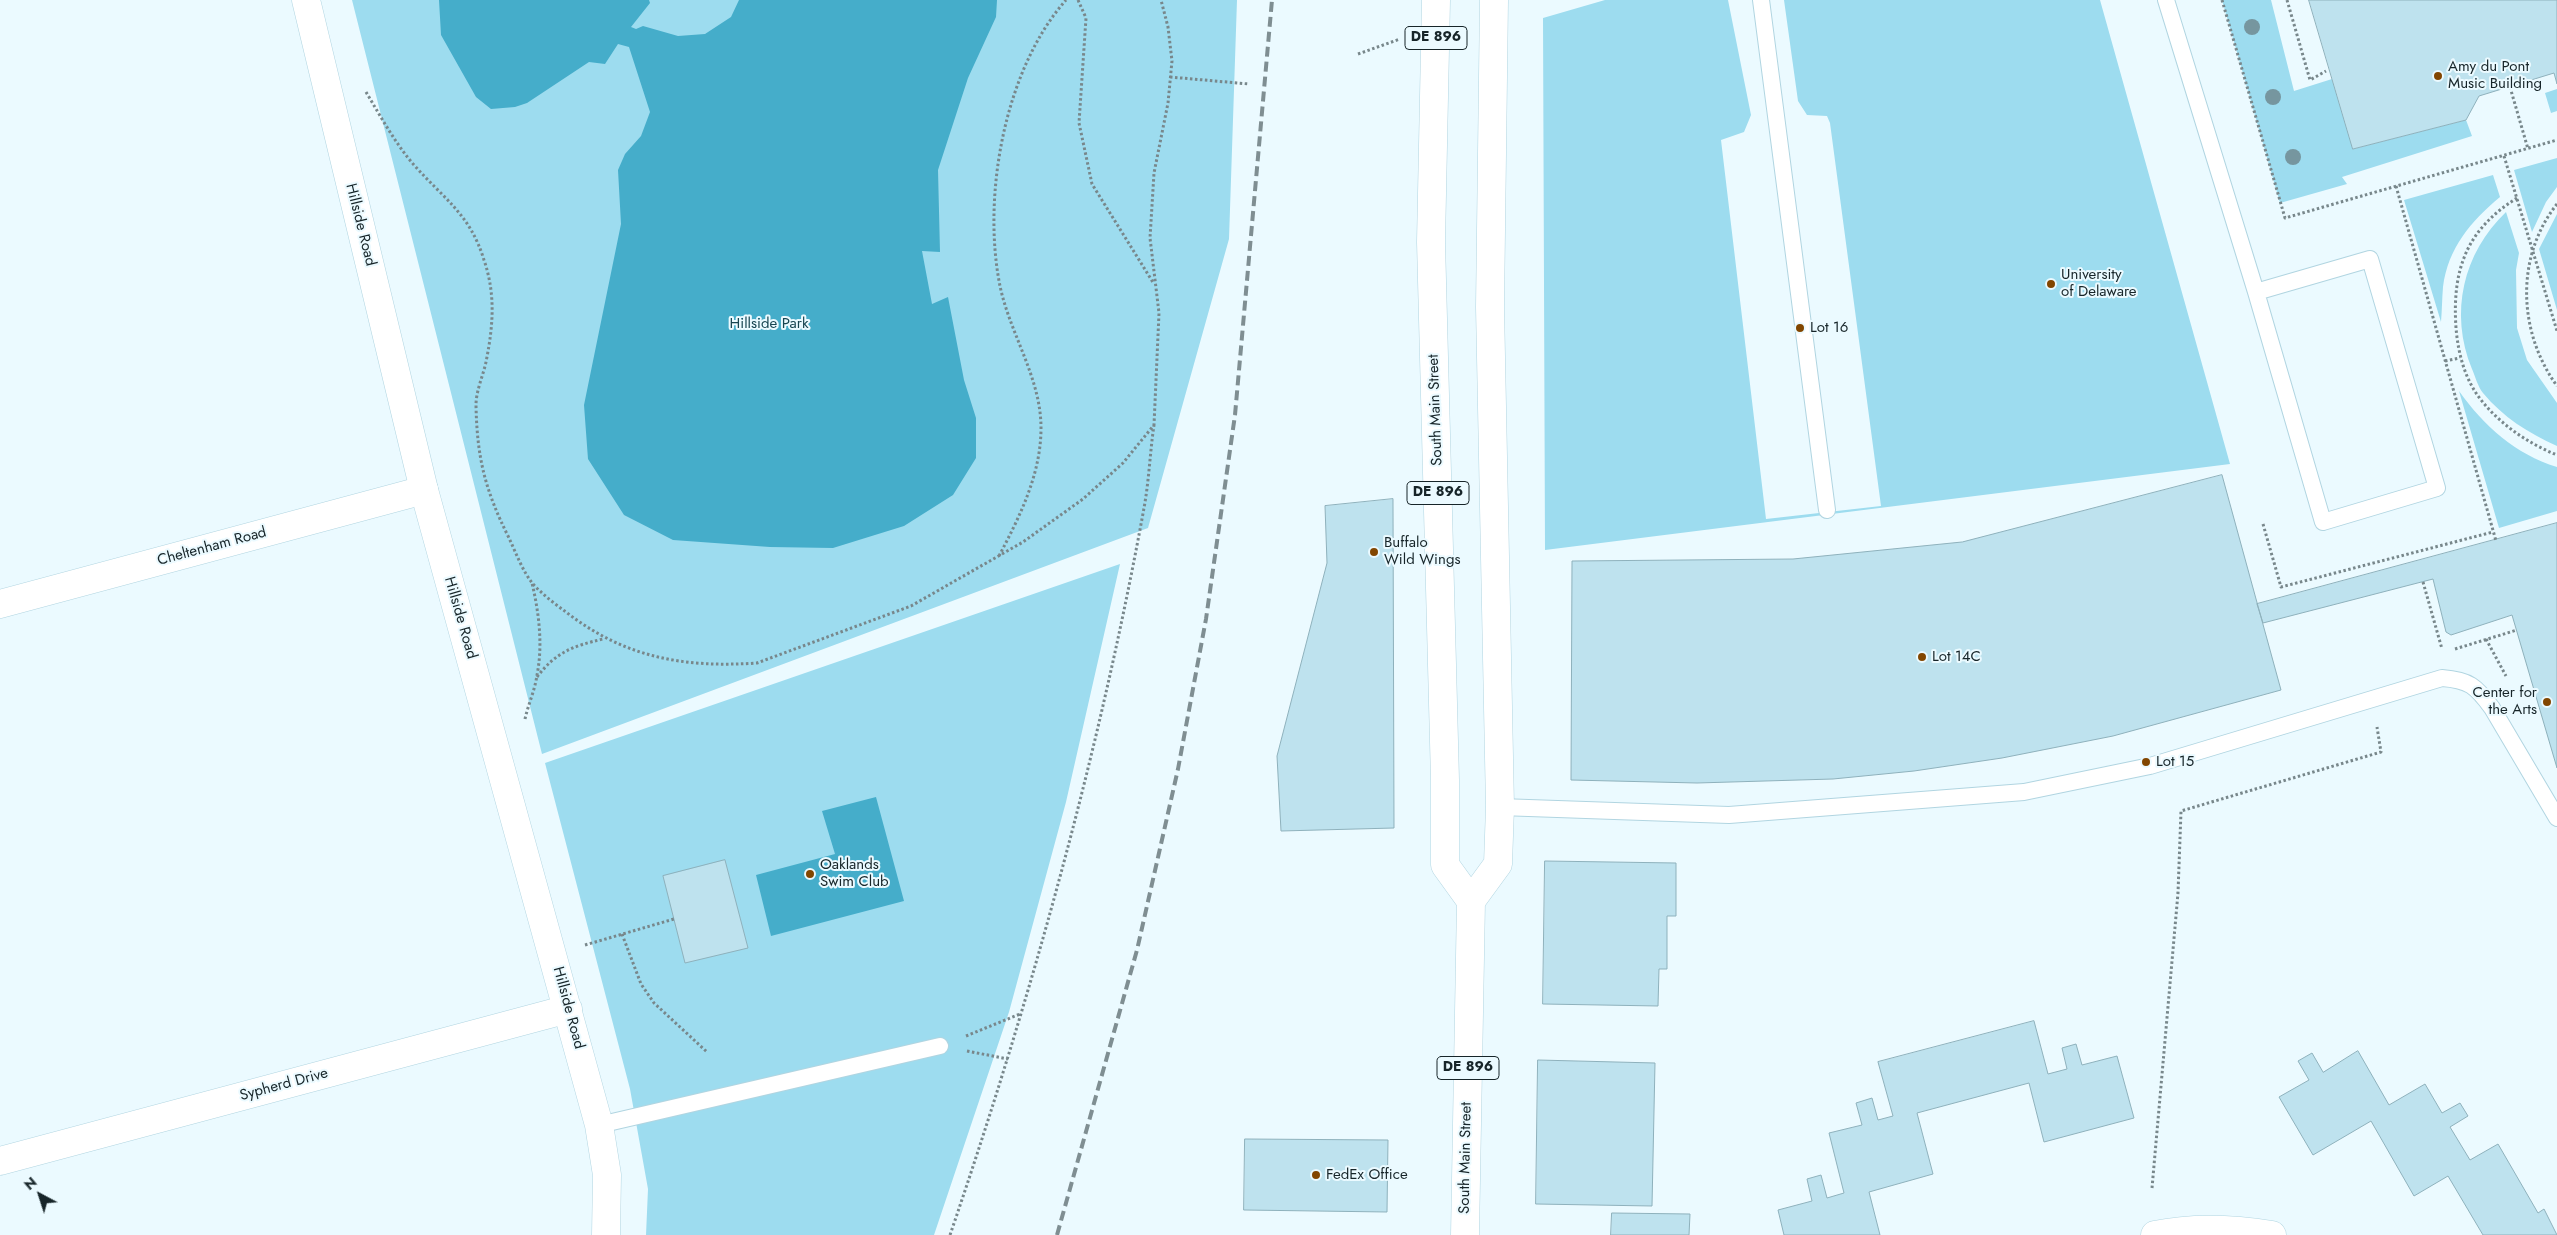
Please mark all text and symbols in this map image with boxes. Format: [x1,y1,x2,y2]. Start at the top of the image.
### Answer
road number: DE 896 [1405,26,1467,49]
place label: Amy du Pont Music Building [2448,58,2542,93]
marker: Amy du Pont Music Building [2432,70,2444,82]
street label: Hillside Road [341,182,379,268]
place label: University of Delaware [2061,266,2137,301]
marker: University of Delaware [2045,278,2057,290]
park label: Hillside Park [730,315,808,333]
place label: Lot 16 [1810,319,1848,337]
marker: Lot 16 [1794,322,1806,334]
street label: South Main Street [1425,354,1447,466]
road number: DE 896 [1407,482,1469,504]
street label: Cheltenham Road [155,524,269,570]
place label: Buffalo Wild Wings [1384,534,1460,569]
marker: Buffalo Wild Wings [1368,546,1380,558]
street label: Hillside Road [440,575,480,661]
place label: Lot 14C [1932,648,1981,666]
marker: Lot 14C [1916,651,1928,663]
place label: Center for the Arts [2473,684,2537,719]
marker: Center for the Arts [2541,696,2553,708]
place label: Lot 15 [2156,753,2194,771]
marker: Lot 15 [2140,756,2152,768]
place label: Oaklands Swim Club [820,856,889,891]
marker: Oaklands Swim Club [804,868,816,880]
street label: Hillside Road [548,965,588,1051]
road number: DE 896 [1437,1056,1499,1080]
street label: Sypherd Drive [238,1065,330,1105]
street label: South Main Street [1456,1102,1476,1214]
place label: FedEx Office [1326,1166,1408,1184]
marker: FedEx Office [1310,1169,1322,1181]
north arrow [15,1170,65,1220]
text: N [20,1172,41,1195]

